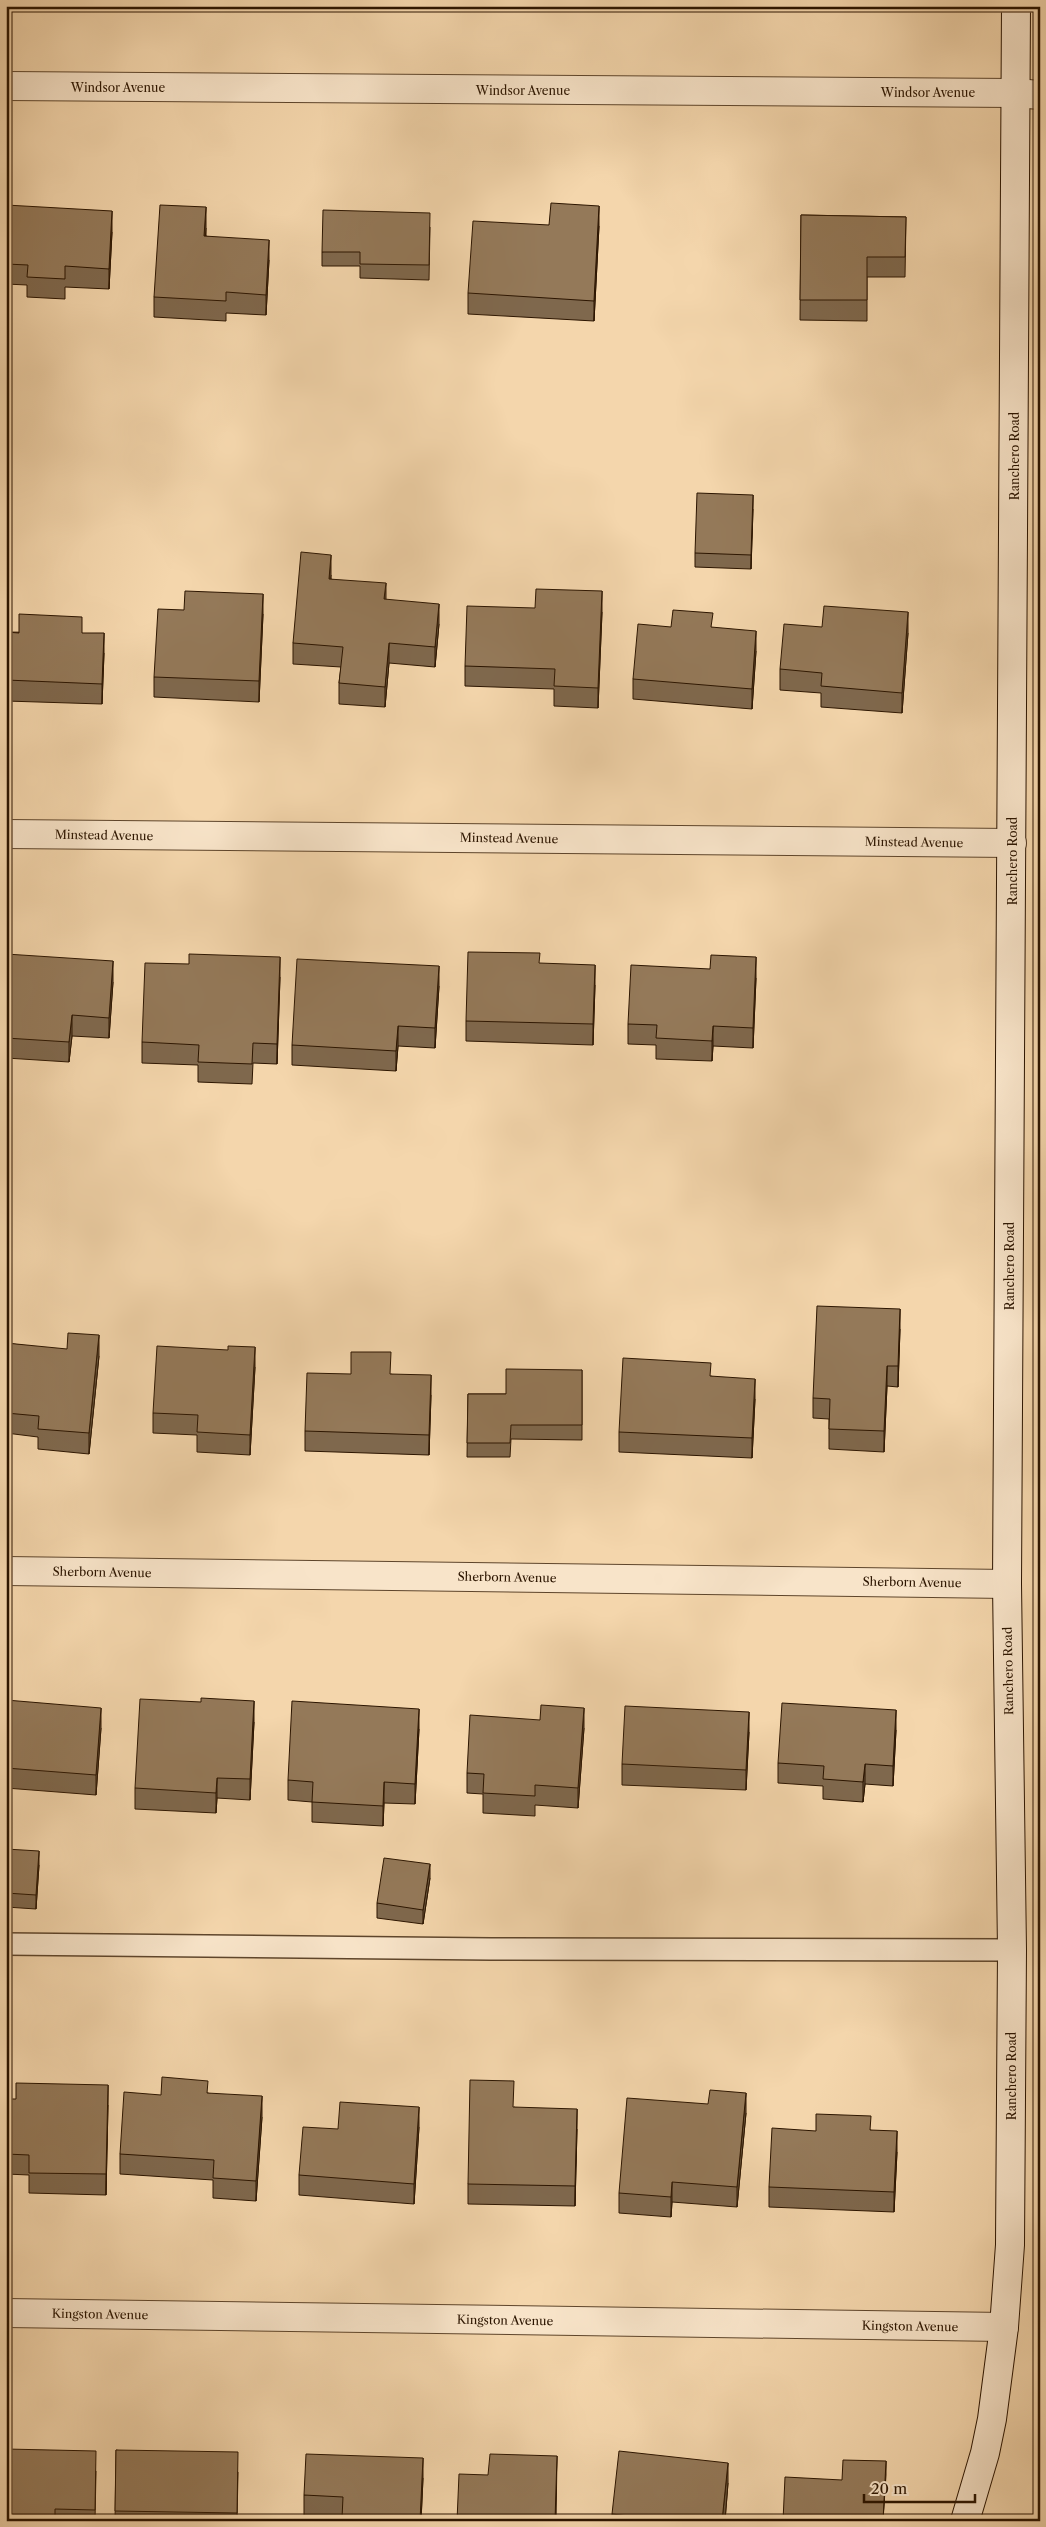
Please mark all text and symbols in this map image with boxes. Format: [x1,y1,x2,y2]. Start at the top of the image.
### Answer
street label: Windsor Avenue [70,80,165,95]
street label: Windsor Avenue [475,83,570,98]
street label: Windsor Avenue [880,85,975,100]
street label: Ranchero Road [1007,411,1022,500]
street label: Ranchero Road [1005,816,1020,905]
street label: Minstead Avenue [55,827,154,843]
street label: Minstead Avenue [460,830,559,846]
street label: Minstead Avenue [865,834,964,850]
street label: Ranchero Road [1002,1221,1017,1310]
street label: Sherborn Avenue [52,1564,152,1580]
street label: Sherborn Avenue [457,1569,557,1585]
street label: Sherborn Avenue [862,1574,962,1590]
street label: Ranchero Road [1000,1626,1016,1715]
street label: Ranchero Road [1004,2031,1019,2120]
street label: Kingston Avenue [52,2306,149,2322]
street label: Kingston Avenue [457,2312,554,2328]
street label: Kingston Avenue [862,2318,959,2334]
scale bar [864,2472,975,2504]
text: 20 m [871,2479,907,2498]

